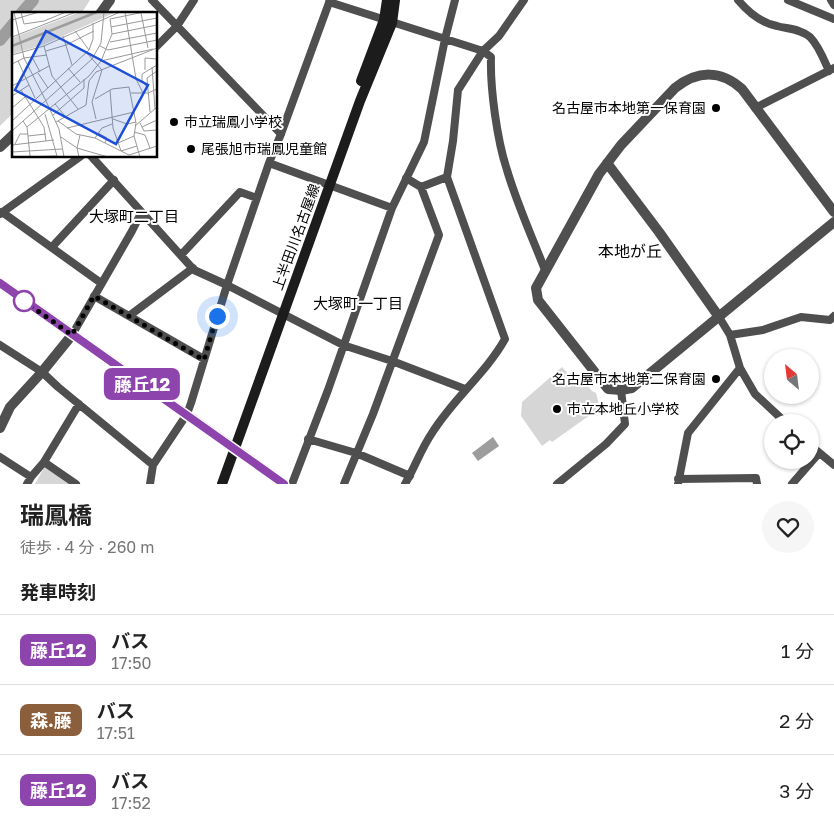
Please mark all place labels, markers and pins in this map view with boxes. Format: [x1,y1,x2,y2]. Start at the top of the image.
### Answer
place label: 名古屋市本地第一保育園 [552,99,706,116]
marker: 名古屋市本地第一保育園 [710,102,722,114]
place label: 市立瑞鳳小学校 [184,113,282,130]
marker: 市立瑞鳳小学校 [168,116,180,128]
place label: 尾張旭市瑞鳳児童館 [201,140,327,157]
marker: 尾張旭市瑞鳳児童館 [185,143,197,155]
unlabelled marker [13,290,35,312]
place label: 名古屋市本地第二保育園 [552,370,706,387]
marker: 名古屋市本地第二保育園 [710,373,722,385]
place label: 市立本地丘小学校 [567,400,679,417]
marker: 市立本地丘小学校 [551,403,563,415]

